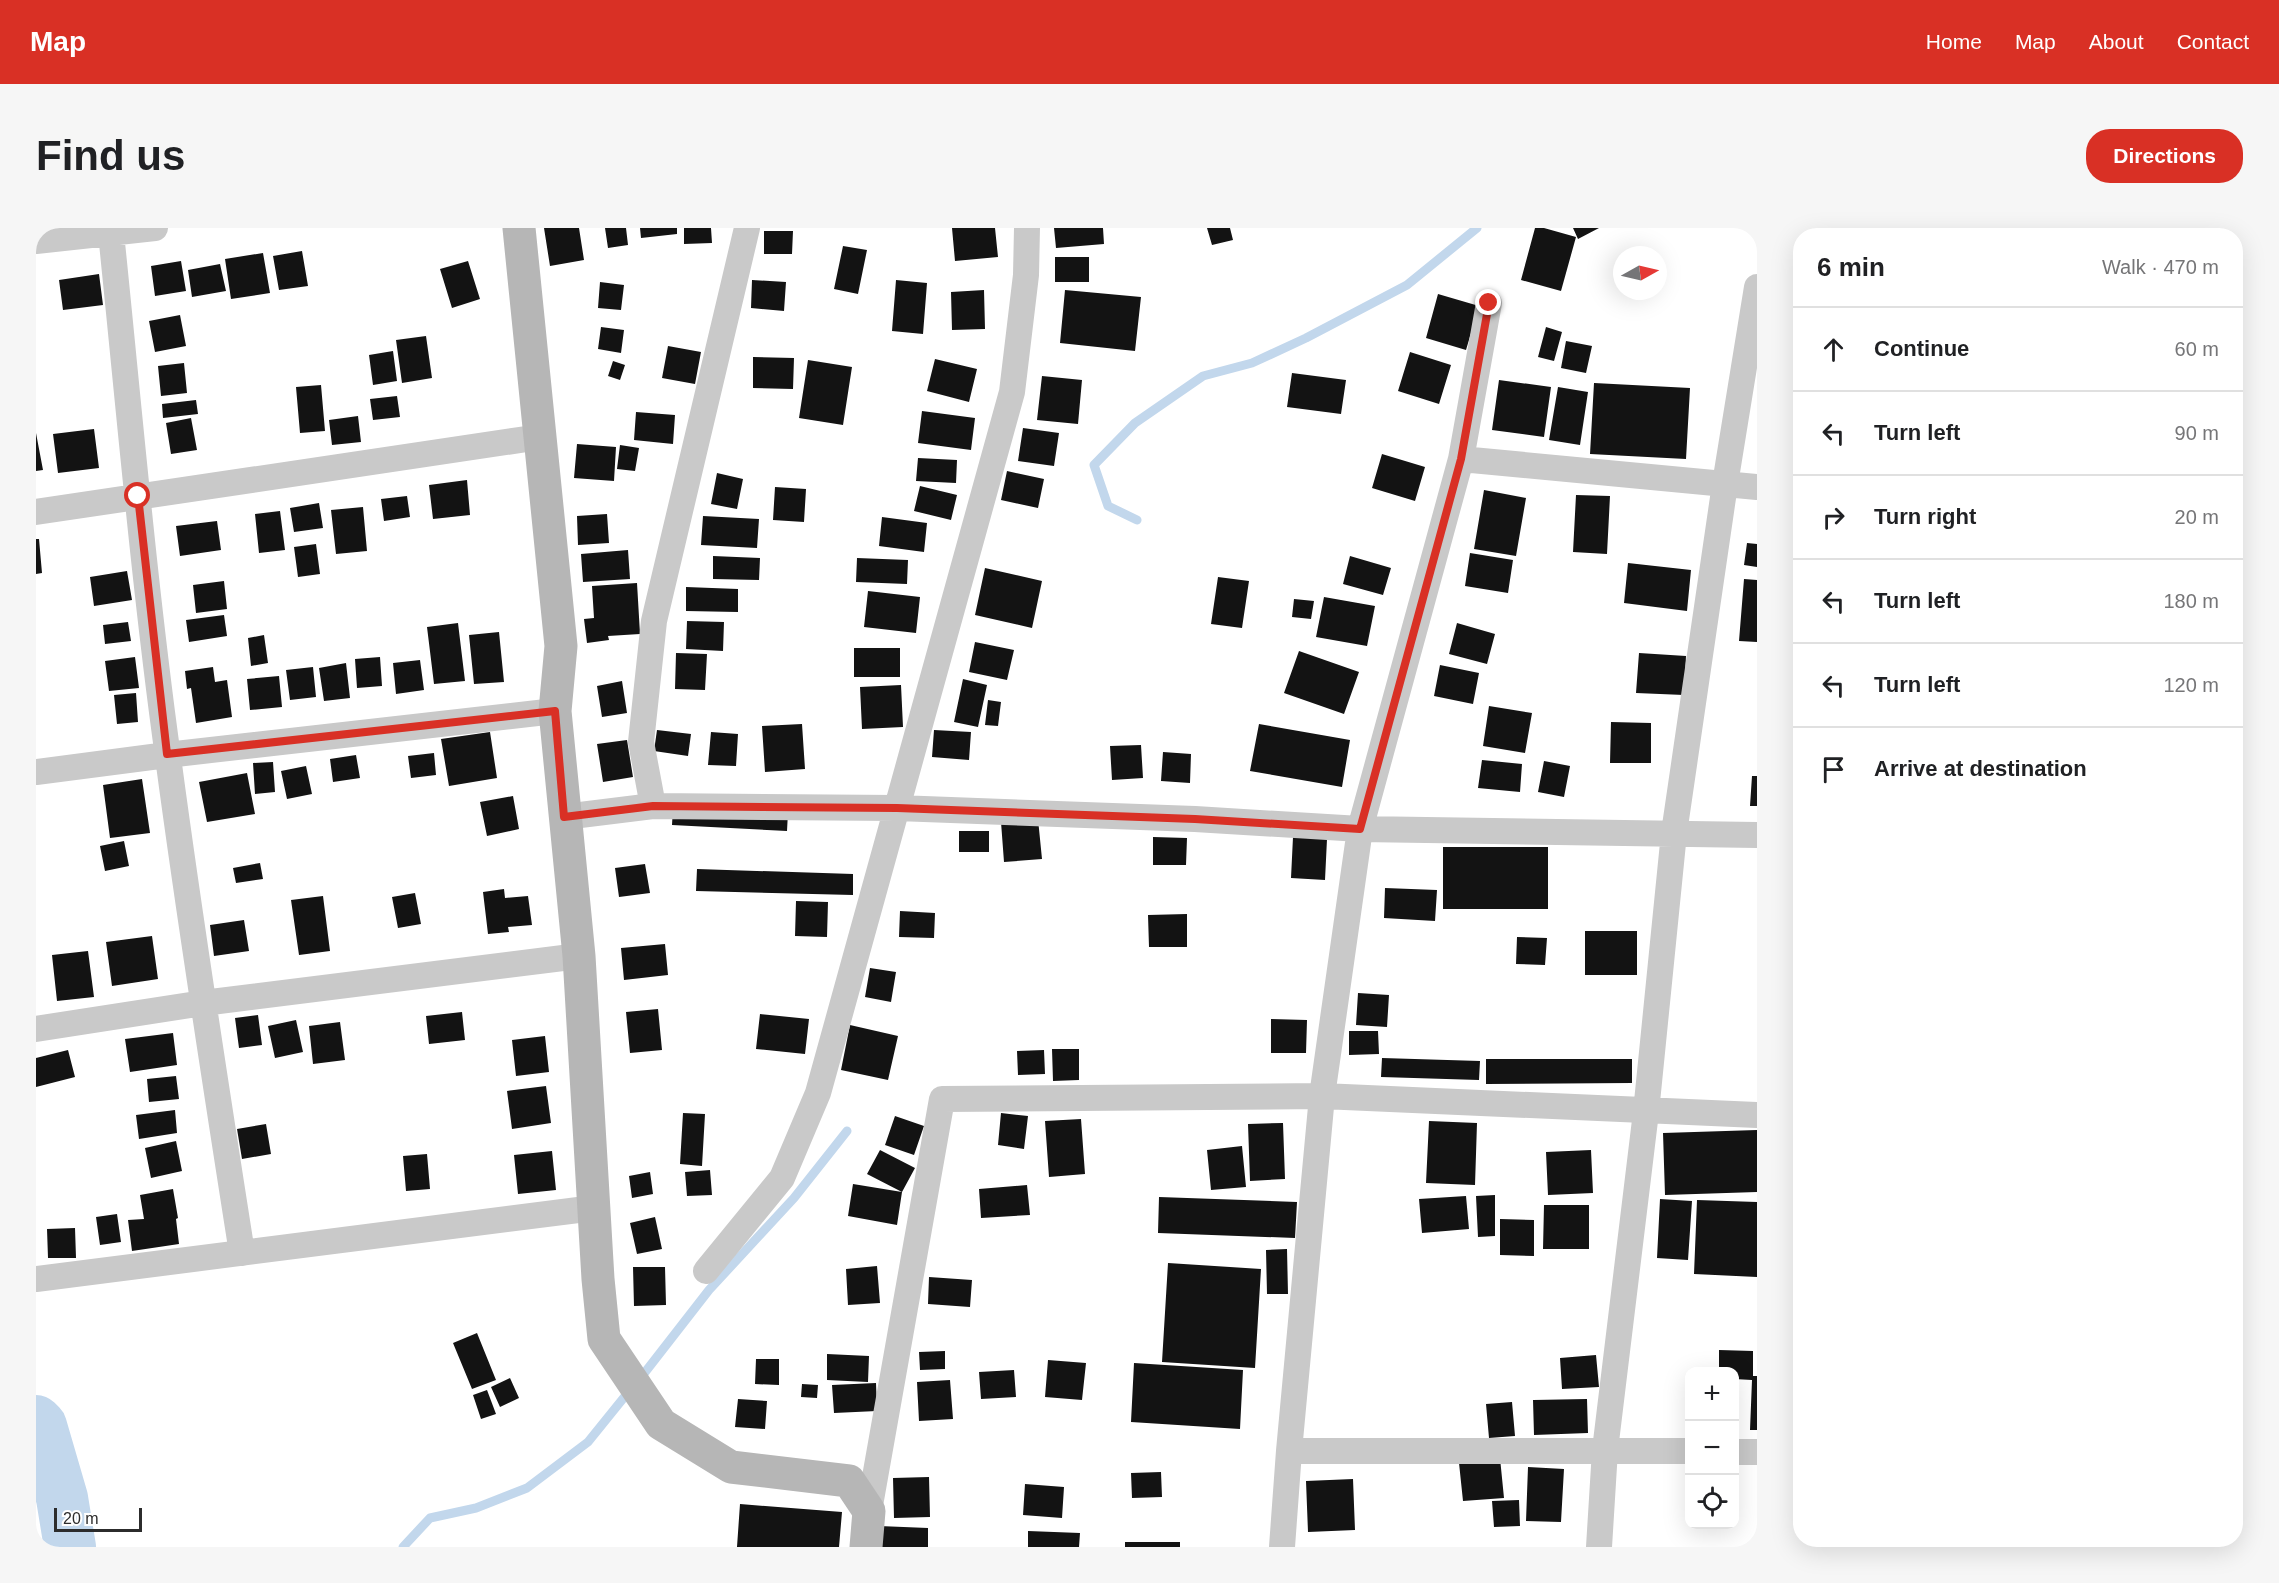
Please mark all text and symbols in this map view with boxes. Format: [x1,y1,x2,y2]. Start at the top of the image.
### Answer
text: Map [30,26,86,57]
text: Home [1926,30,1982,53]
text: Map [2015,30,2056,53]
text: About [2089,30,2144,53]
text: Contact [2177,30,2249,53]
button: Directions [2086,129,2243,183]
text: Find us [36,132,185,179]
north arrow [1613,246,1667,300]
text: 6 min [1817,252,1885,282]
text: Walk · 470 m [2102,256,2219,278]
route end [1475,289,1501,315]
icon: ahead [1817,333,1850,366]
text: Continue [1874,336,1969,361]
text: 60 m [2175,338,2219,360]
icon: left [1817,417,1850,450]
text: Turn left [1874,420,1960,445]
text: 90 m [2175,422,2219,444]
route start [124,482,150,508]
icon: right [1817,501,1850,534]
text: Turn right [1874,504,1976,529]
text: 20 m [2175,506,2219,528]
icon: left [1817,585,1850,618]
text: Turn left [1874,588,1960,613]
text: 180 m [2163,590,2219,612]
icon: left [1817,669,1850,702]
text: Turn left [1874,672,1960,697]
text: 120 m [2163,674,2219,696]
icon: arrive [1817,753,1850,786]
text: Arrive at destination [1874,756,2087,781]
map controls [1685,1367,1739,1529]
button: + [1685,1367,1739,1421]
button: − [1685,1421,1739,1475]
button: locate [1685,1475,1739,1529]
scale bar [54,1505,142,1532]
text: 20 m [63,1510,99,1527]

